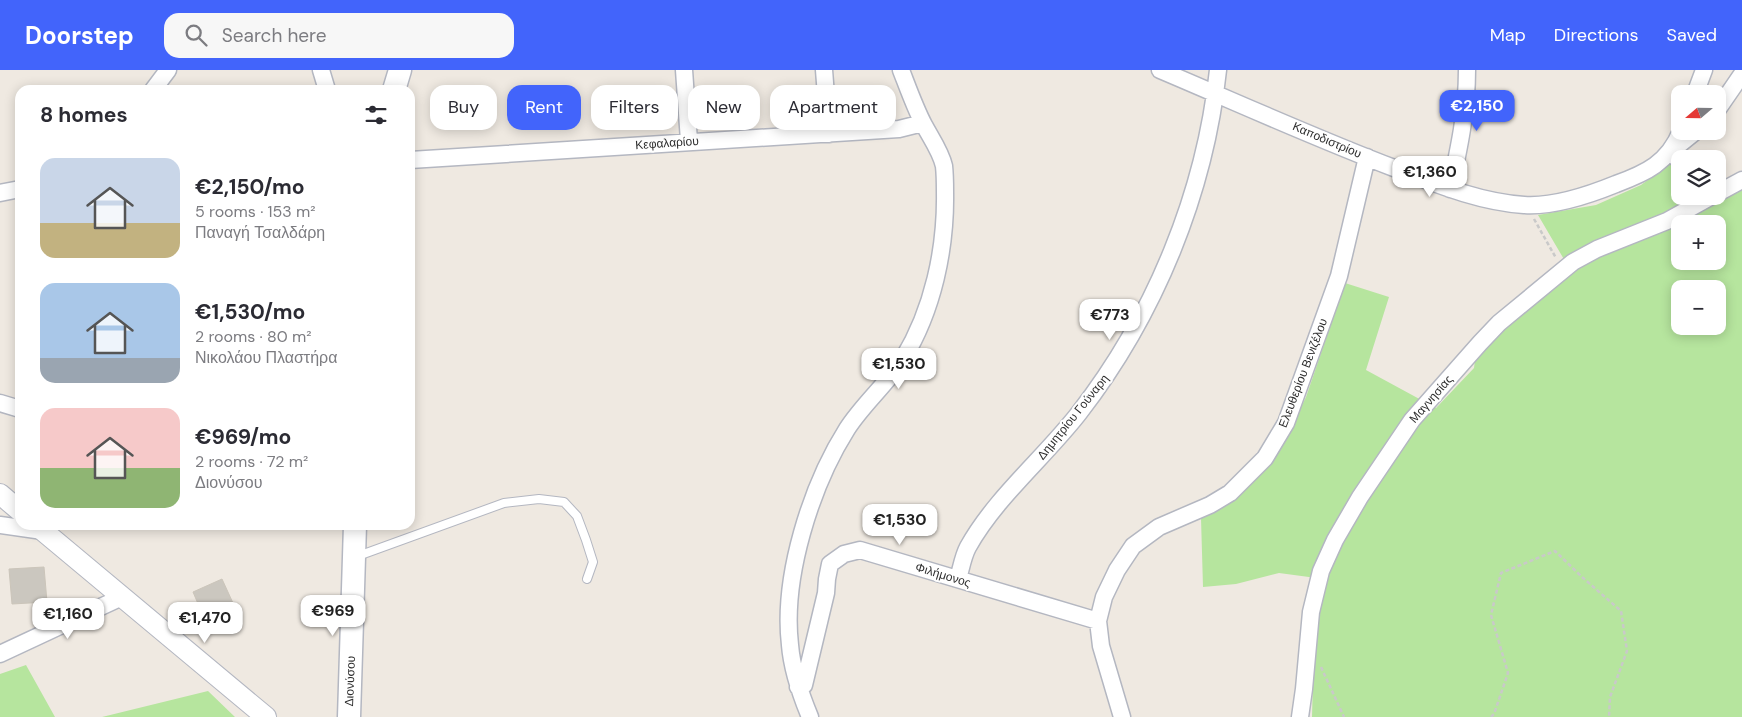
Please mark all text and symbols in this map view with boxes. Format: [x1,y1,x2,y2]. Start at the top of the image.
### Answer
search box [164,13,514,58]
text: Doorstep [25,20,134,51]
icon: search [182,21,210,49]
text: Search here [222,23,327,48]
text: Map [1490,23,1526,47]
text: Directions [1554,23,1639,47]
text: Saved [1667,23,1717,47]
chip: Buy [430,85,497,130]
chip: Rent [507,85,581,130]
chip: Filters [591,85,678,130]
chip: New [688,85,760,130]
chip: Apartment [770,85,896,130]
north arrow [1671,85,1726,140]
map controls [1671,85,1726,335]
pin: €2,150 [1436,90,1518,132]
text: €2,150 [1451,95,1503,116]
text: 8 homes [40,101,128,129]
icon: filters [362,101,390,129]
street label: Καποδιστρίου [1290,118,1364,162]
street label: Κεφαλαρίου [635,133,699,153]
button: layers [1671,150,1726,205]
pin: €1,360 [1389,156,1471,198]
text: €1,360 [1403,161,1457,182]
text: €2,150/mo [195,173,305,201]
icon: home [80,178,140,238]
text: 5 rooms · 153 m² [195,201,316,222]
button: + [1671,215,1726,270]
text: Παναγή Τσαλδάρη [195,222,325,243]
button: − [1671,280,1726,335]
text: €1,530/mo [195,298,305,326]
pin: €773 [1080,298,1140,341]
icon: home [80,303,140,363]
text: €773 [1090,304,1130,325]
street label: Ελευθερίου Βενιζέλου [1275,316,1331,430]
text: 2 rooms · 80 m² [195,326,312,347]
text: Νικολάου Πλαστήρα [195,347,337,368]
pin: €1,530 [858,348,940,390]
text: €1,530 [872,353,926,374]
street label: Δημητρίου Γούναρη [1034,371,1112,463]
street label: Μαγνησίας [1406,372,1456,426]
text: €969/mo [195,423,291,451]
icon: home [80,428,140,488]
text: 2 rooms · 72 m² [195,451,308,472]
text: Διονύσου [195,472,262,493]
pin: €1,530 [859,504,941,546]
text: €1,530 [873,509,927,530]
street label: Φιλήμονος [913,559,973,591]
pin: €969 [303,594,363,637]
pin: €1,160 [27,598,109,640]
text: €969 [312,600,354,621]
pin: €1,470 [164,602,246,644]
text: €1,160 [43,603,93,624]
text: €1,470 [179,607,231,628]
street label: Διονύσου [341,655,359,707]

